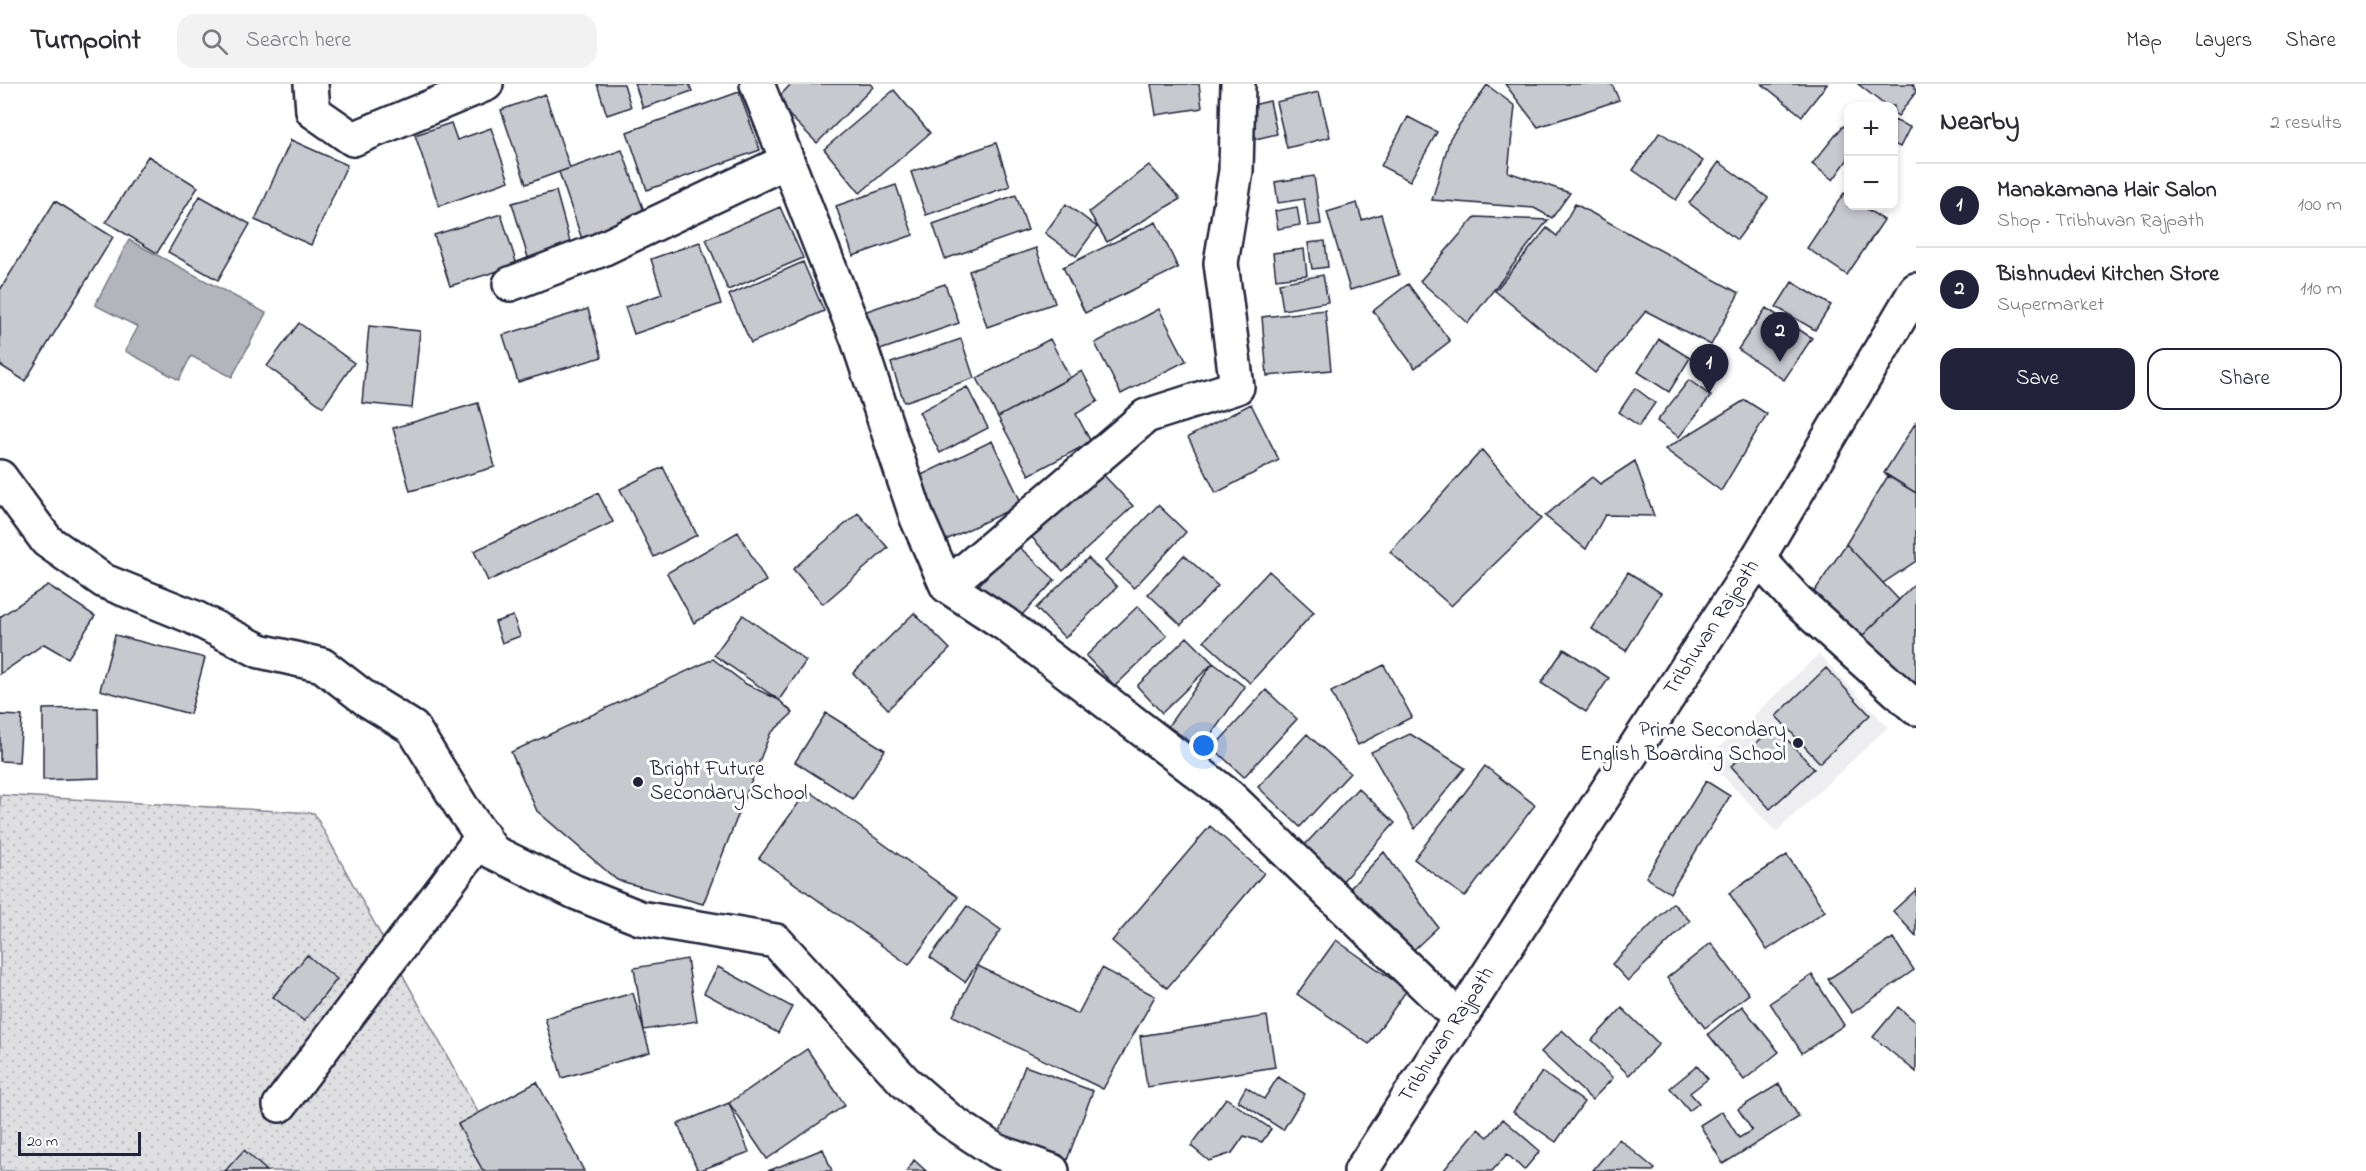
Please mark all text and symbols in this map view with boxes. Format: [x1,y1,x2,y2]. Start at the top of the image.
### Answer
search box [177,14,597,68]
text: Turnpoint [30,21,141,62]
icon: search [198,25,231,58]
text: Search here [246,25,351,57]
text: Map [2126,26,2162,56]
text: Layers [2195,26,2252,56]
text: Share [2285,26,2336,56]
map controls [1844,102,1898,210]
button: + [1844,102,1898,156]
text: Nearby [1940,104,2019,142]
text: 2 results [2270,109,2342,138]
button: − [1844,156,1898,210]
text: Manakamana Hair Salon [1997,175,2217,207]
text: 1 [1956,191,1963,220]
text: 100 m [2298,191,2342,220]
text: Shop · Tribhuvan Rajpath [1997,207,2204,236]
text: Bishnudevi Kitchen Store [1997,259,2219,291]
text: 2 [1955,275,1964,304]
text: 110 m [2300,275,2342,304]
text: Supermarket [1997,291,2104,320]
pin: 2 [1760,312,1800,362]
pin: 1 [1690,344,1728,394]
button: Save [1940,348,2135,410]
button: Share [2147,348,2342,410]
street label: Tribhuvan Rajpath [1657,554,1767,702]
place label: Prime Secondary English Boarding School [1580,716,1786,772]
your location [1189,731,1218,760]
marker: Prime Secondary English Boarding School [1791,736,1805,750]
place label: Bright Future Secondary School [649,755,808,811]
marker: Bright Future Secondary School [631,775,645,789]
street label: Tribhuvan Rajpath [1392,961,1502,1109]
scale bar [18,1129,141,1156]
text: 20 m [27,1130,58,1154]

